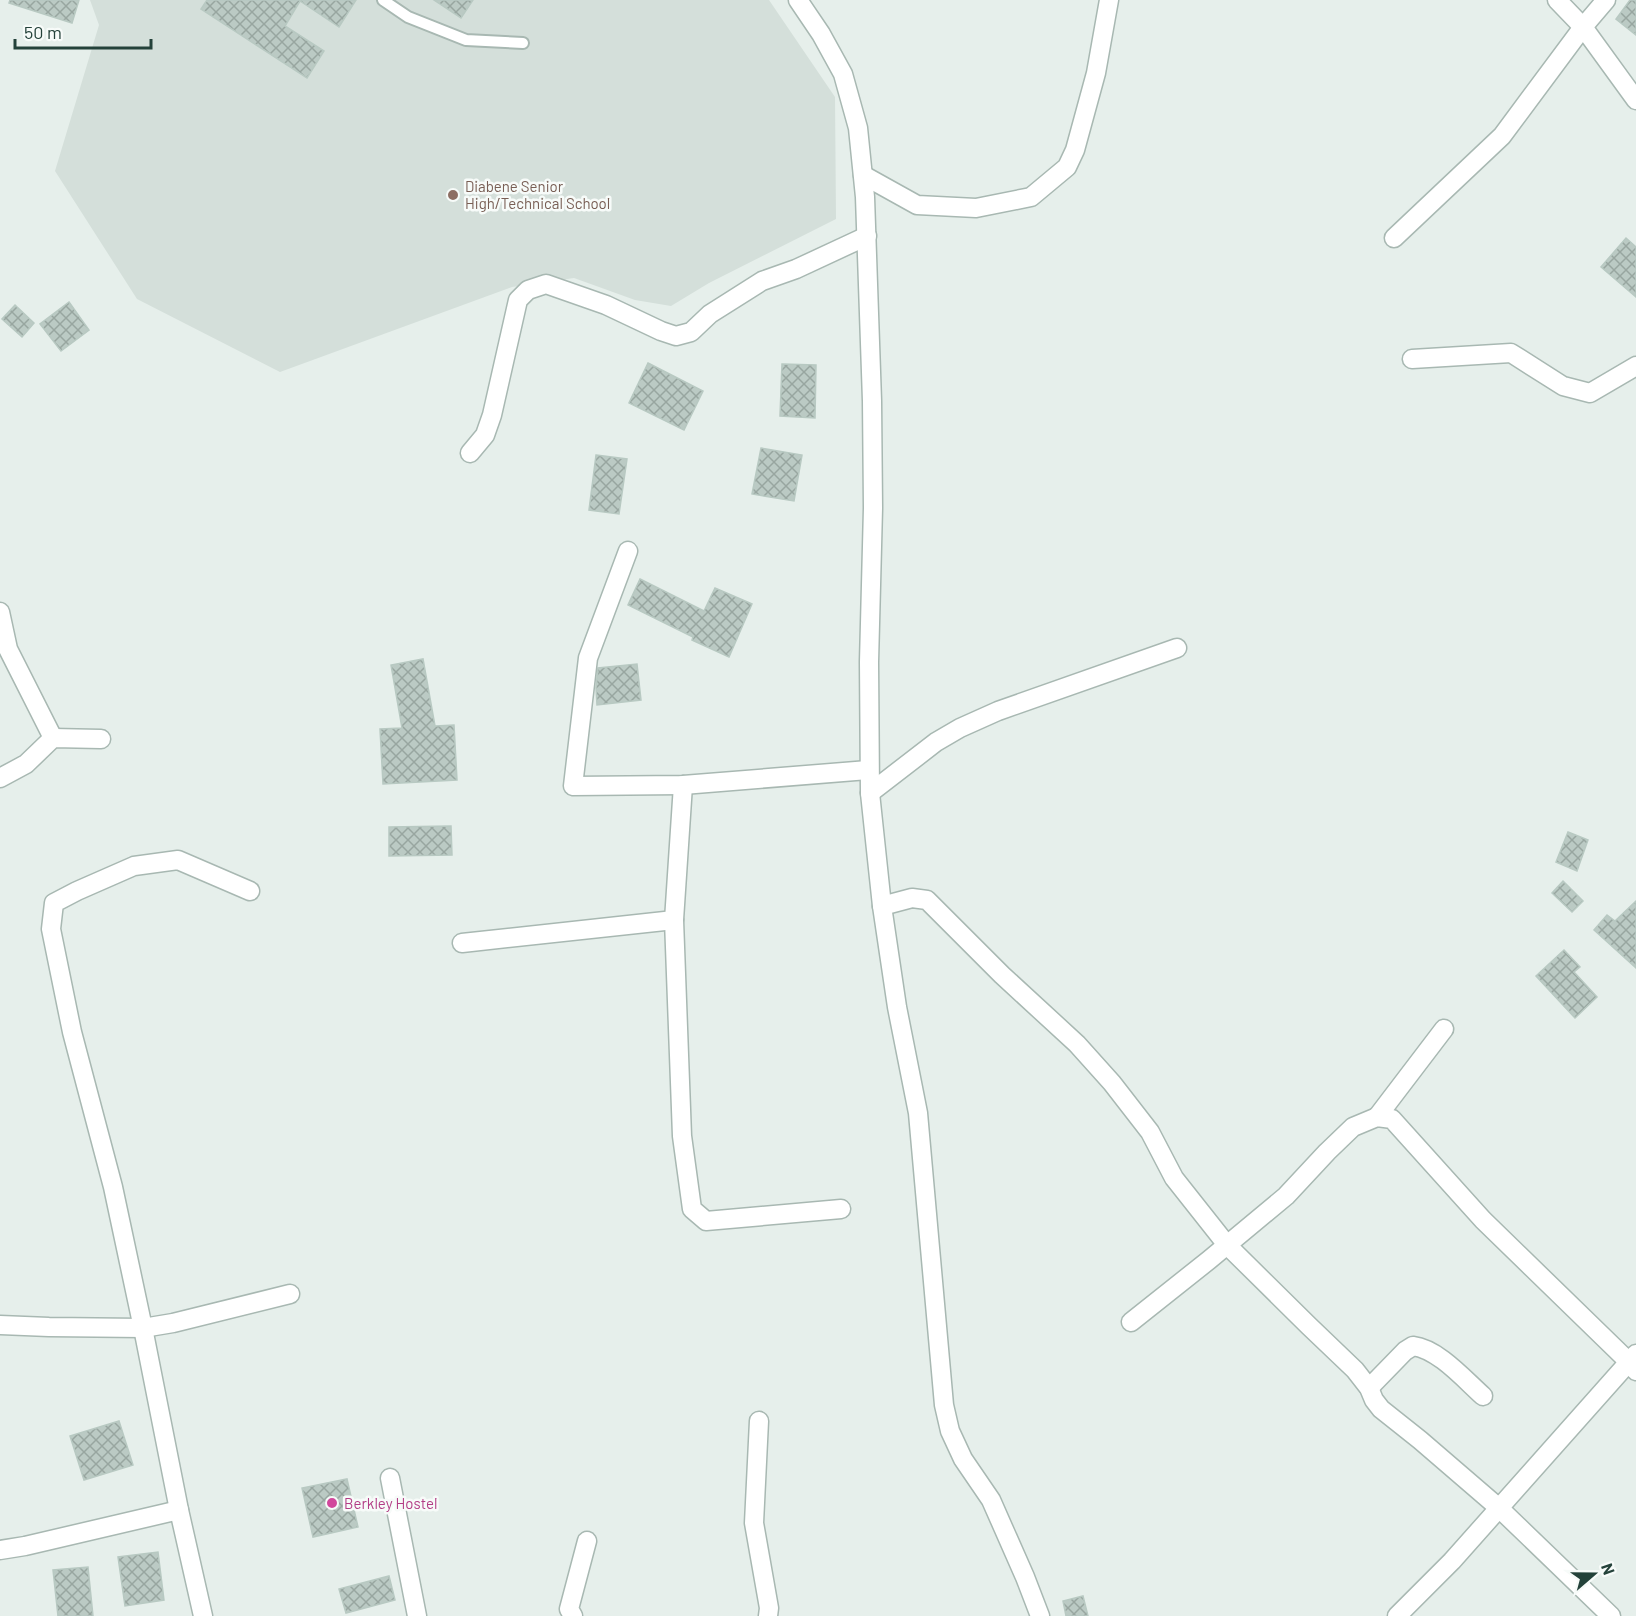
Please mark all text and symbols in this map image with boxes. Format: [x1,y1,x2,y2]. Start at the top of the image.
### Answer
scale bar [15,12,152,50]
text: 50 m [24,21,62,43]
place label: Diabene Senior High/Technical School [465,177,610,212]
marker: Diabene Senior High/Technical School [446,188,460,202]
place label: Berkley Hostel [344,1494,437,1512]
marker: Berkley Hostel [325,1496,339,1510]
north arrow [1564,1544,1624,1604]
text: N [1598,1560,1619,1577]

